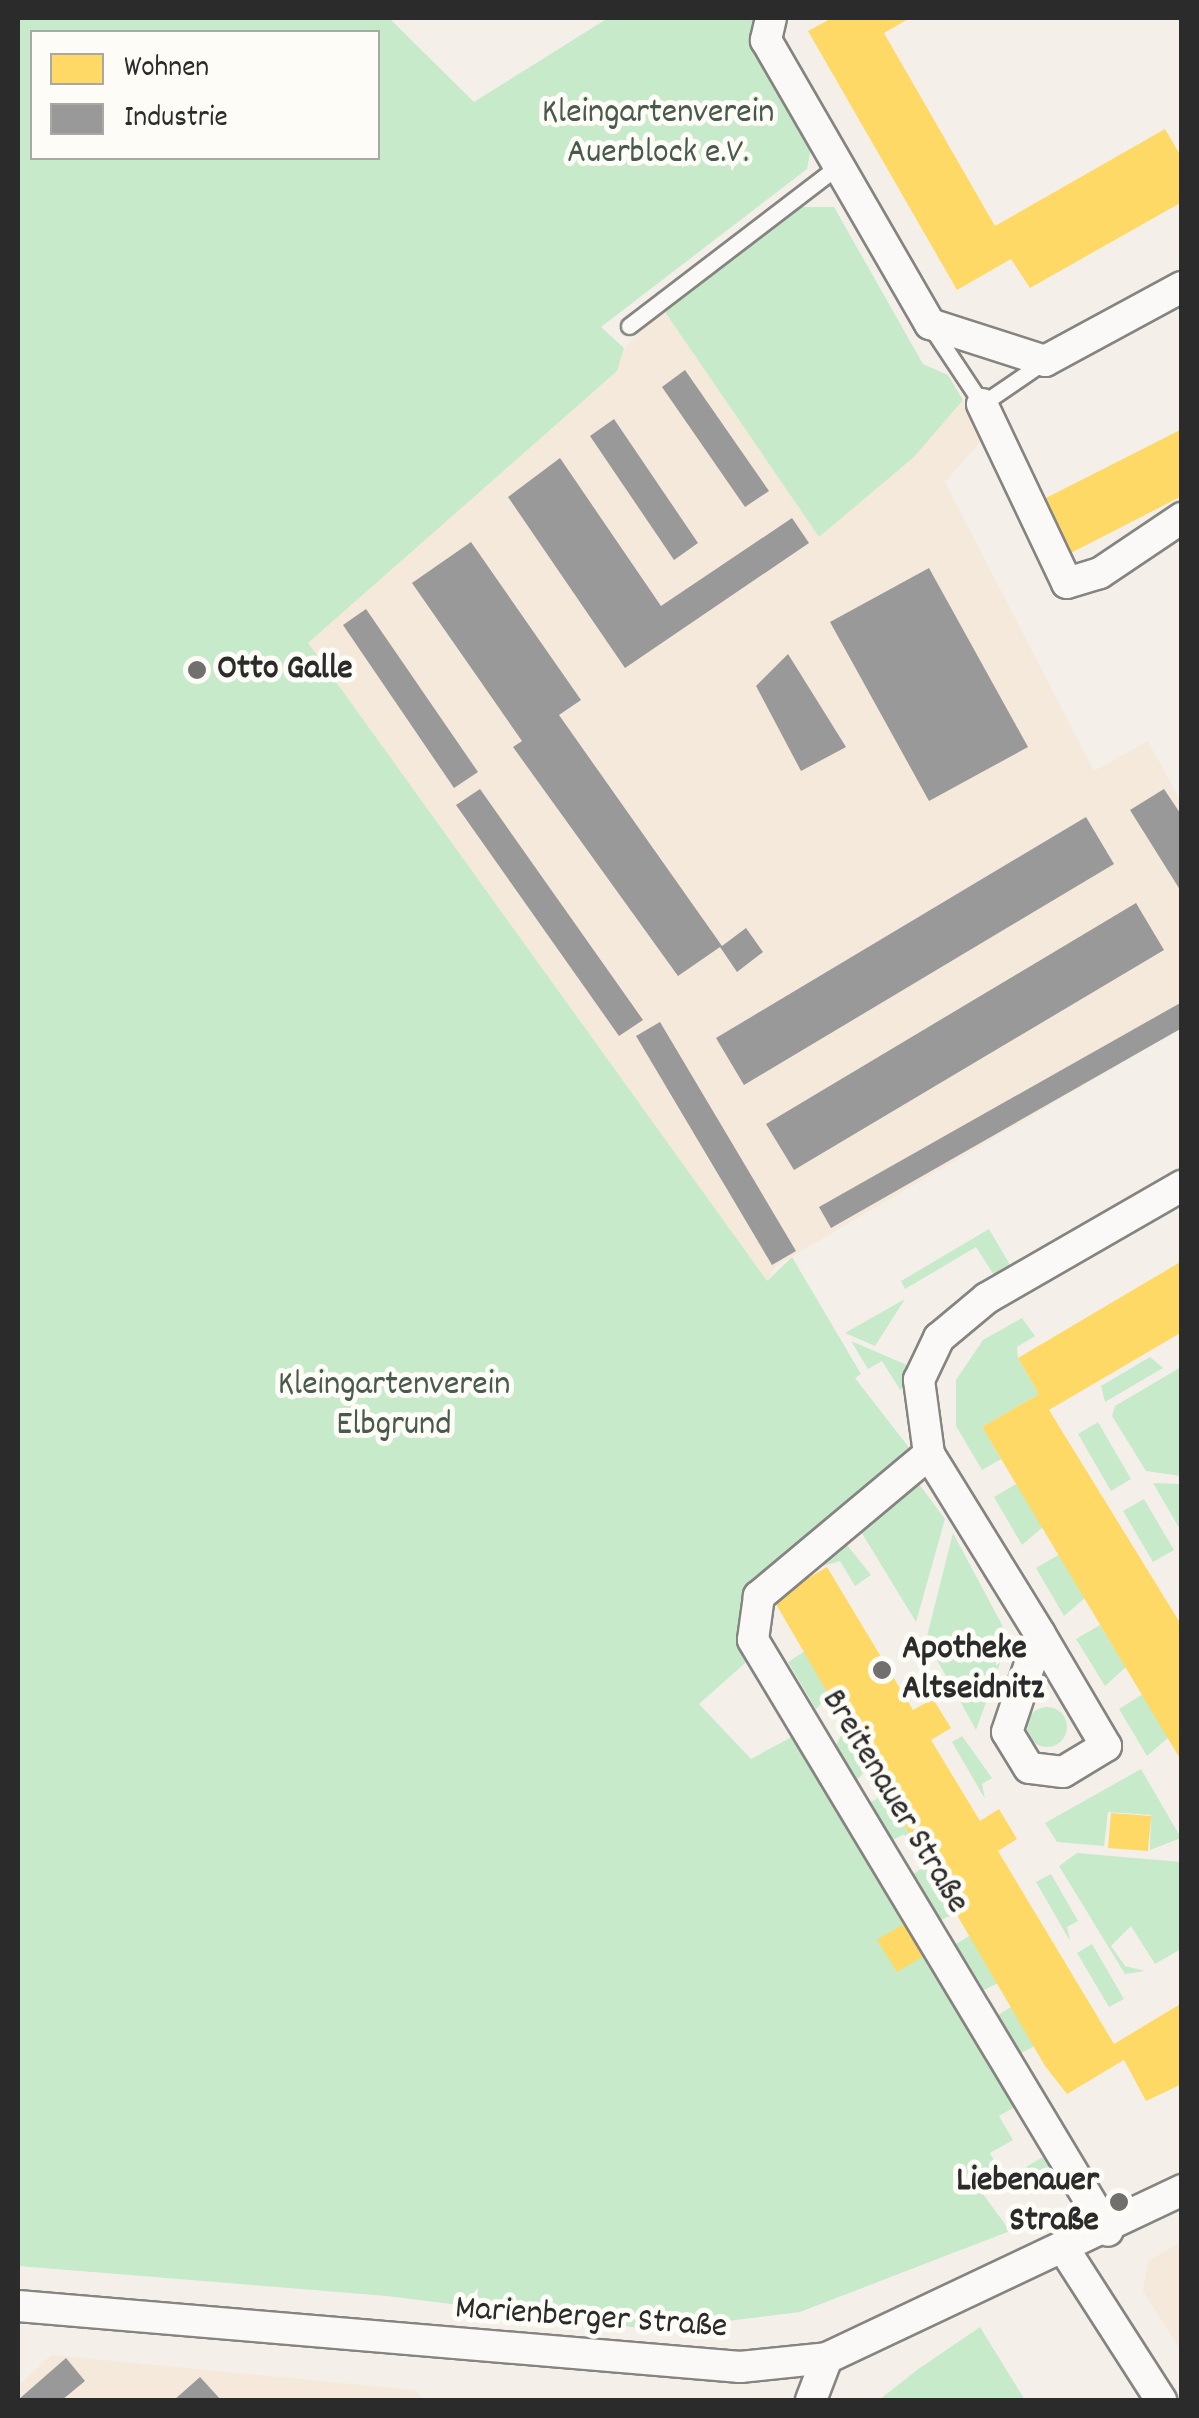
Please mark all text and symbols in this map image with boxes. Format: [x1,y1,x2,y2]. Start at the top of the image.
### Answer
legend [30,30,380,160]
text: Wohnen [124,48,209,91]
park label: Kleingartenverein Auerblock e.V. [542,93,774,175]
text: Industrie [124,98,228,141]
place label: Otto Galle [217,649,353,691]
marker: Otto Galle [186,659,208,681]
park label: Kleingartenverein Elbgrund [278,1365,510,1447]
place label: Apotheke Altseidnitz [902,1629,1044,1711]
marker: Apotheke Altseidnitz [871,1659,893,1681]
street label: Breitenauer Straße [811,1683,977,1921]
place label: Liebenauer Straße [956,2161,1099,2243]
marker: Liebenauer Straße [1108,2191,1130,2213]
street label: Marienberger Straße [453,2289,729,2349]

